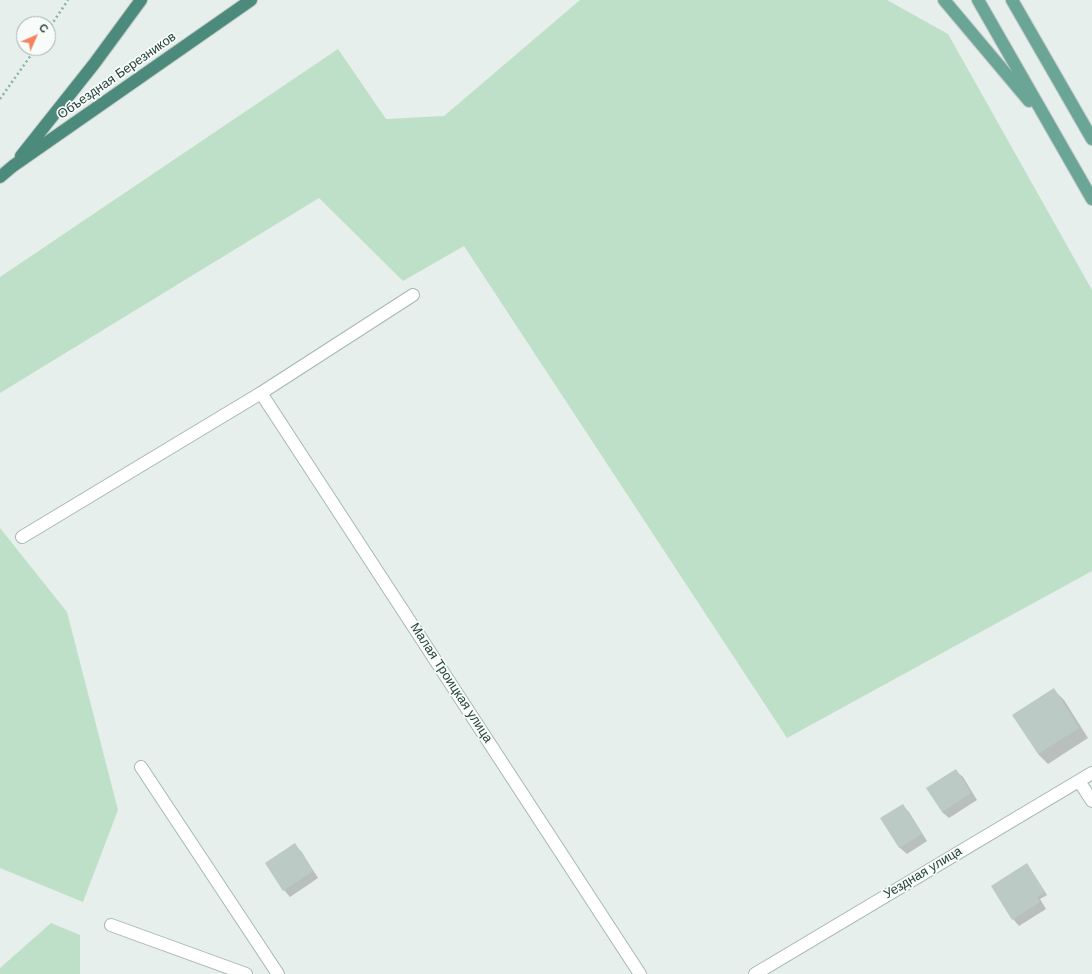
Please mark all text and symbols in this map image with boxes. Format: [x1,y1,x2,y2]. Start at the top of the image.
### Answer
north arrow [16,16,56,56]
text: С [37,21,51,35]
street label: Объездная Березников [55,29,179,123]
street label: Малая Троицкая улица [406,620,496,746]
street label: Уездная улица [881,844,965,902]

